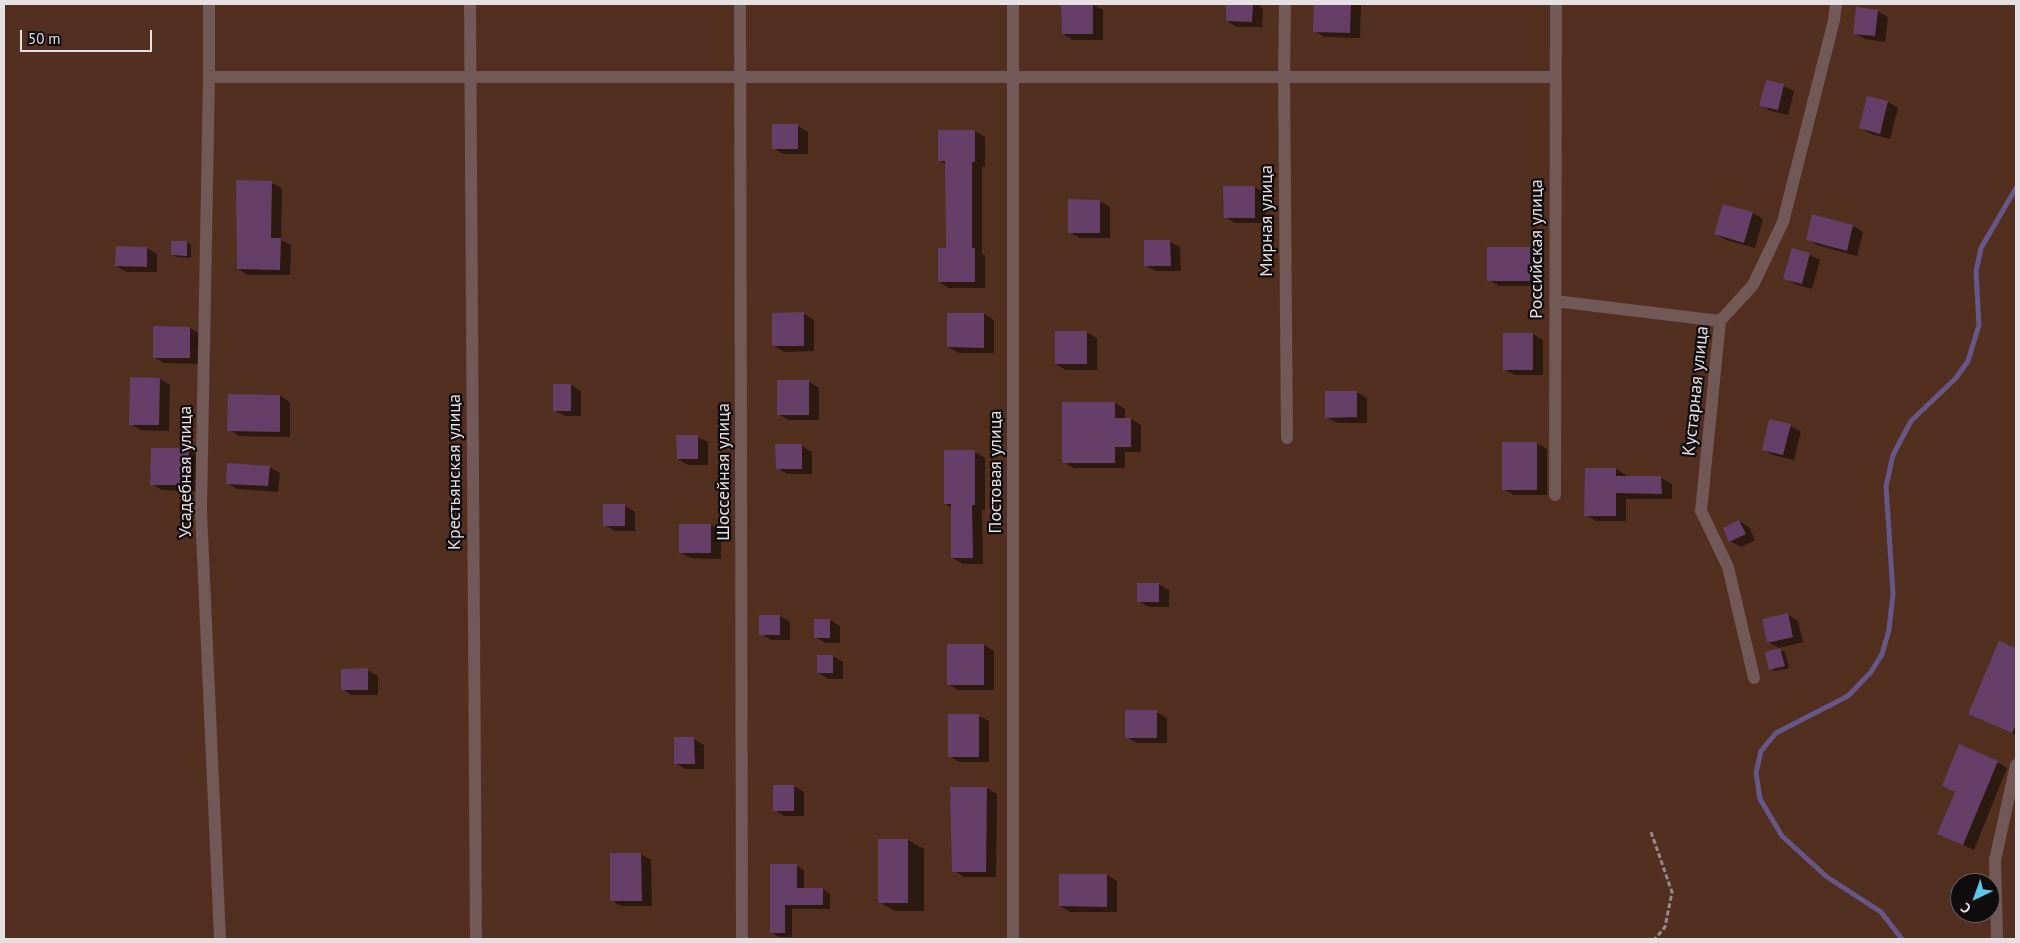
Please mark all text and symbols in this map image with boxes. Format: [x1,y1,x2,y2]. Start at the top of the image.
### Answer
scale bar [22,20,155,52]
text: 50 m [28,29,61,48]
street label: Мирная улица [1256,165,1278,277]
street label: Российская улица [1526,179,1548,319]
street label: Кустарная улица [1678,325,1714,457]
street label: Крестьянская улица [444,394,466,550]
street label: Шоссейная улица [713,403,735,541]
street label: Усадебная улица [175,406,197,538]
street label: Постовая улица [985,411,1007,533]
north arrow [1950,873,2000,923]
text: С [1957,899,1975,918]

